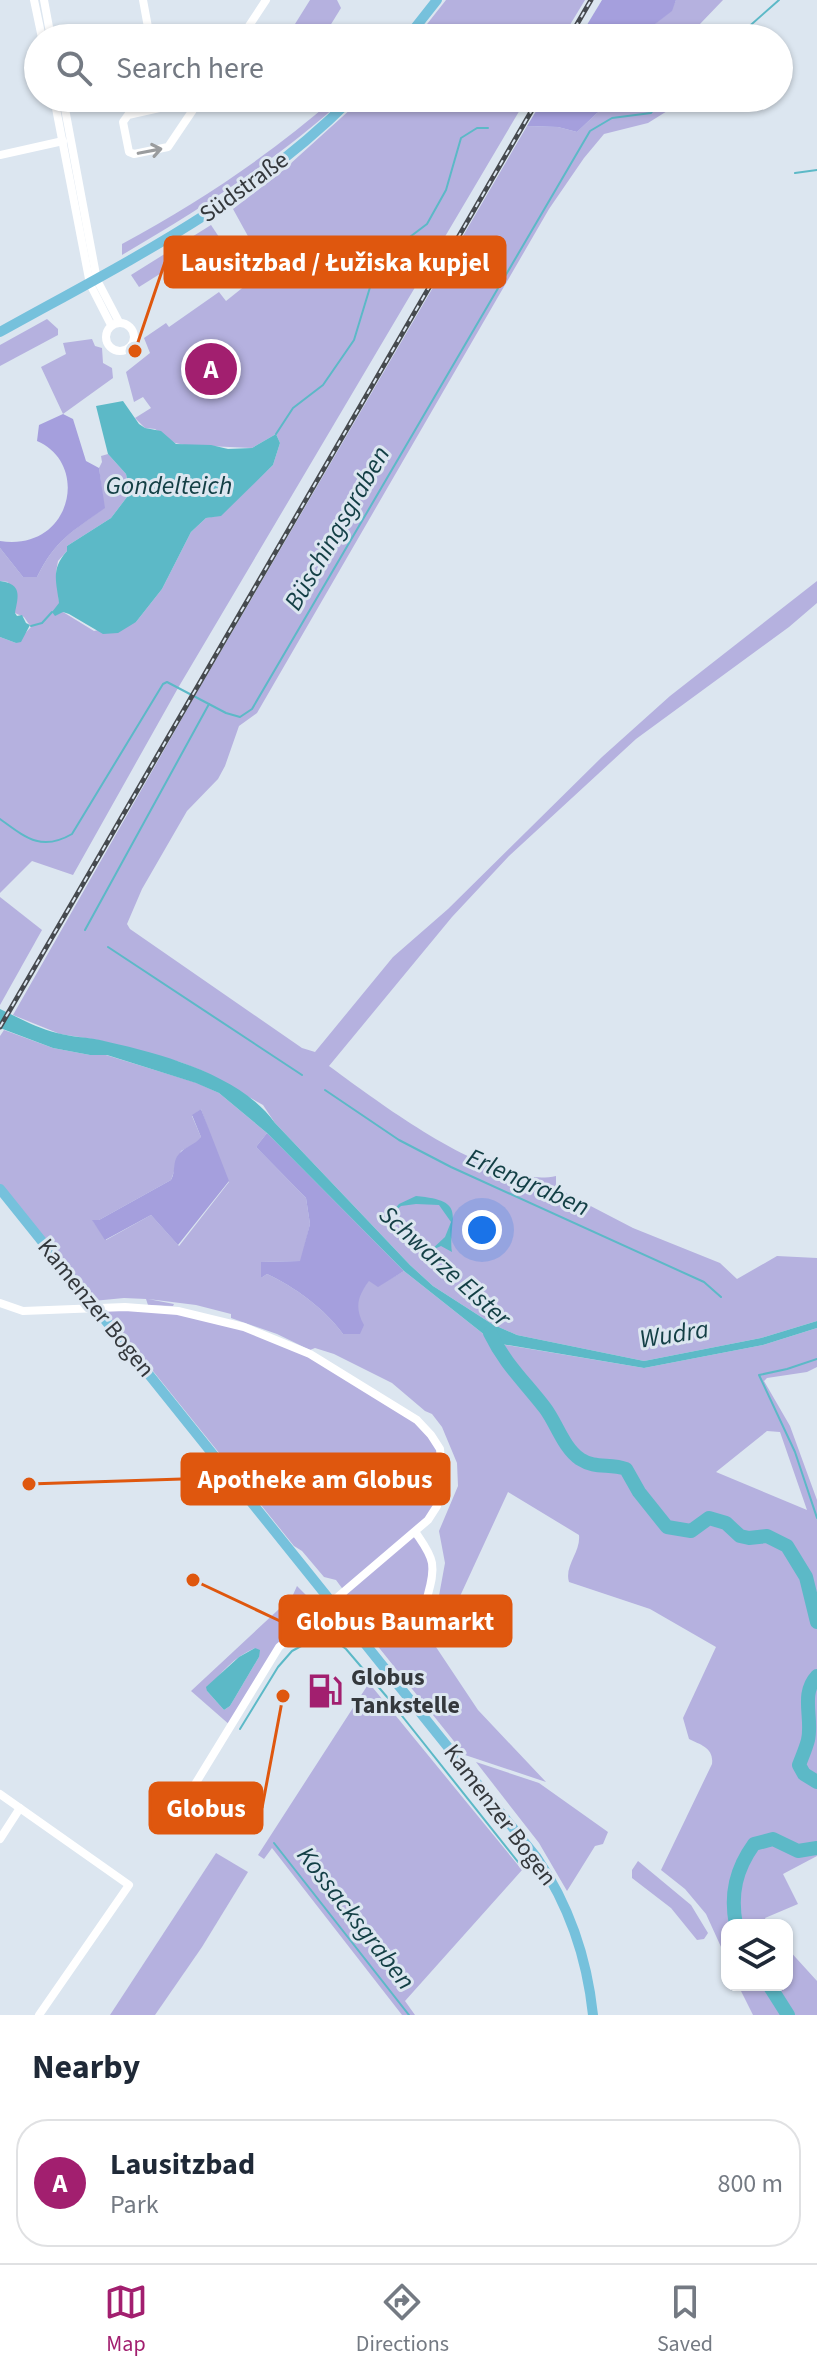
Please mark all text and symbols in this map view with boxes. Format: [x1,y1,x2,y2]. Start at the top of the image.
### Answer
search box [24,24,793,112]
icon: search [52,46,96,90]
text: Search here [116,47,264,90]
one-way arrow [136,142,162,157]
street label: Südstraße [192,143,296,231]
callout: Lausitzbad / Łužiska kupjel [165,237,505,287]
text: Lausitzbad / Łužiska kupjel [181,244,490,281]
pin: A [185,339,237,399]
water label: Büschingsgraben [275,439,399,617]
water label: Gondelteich [106,467,232,504]
water label: Erlengraben [461,1138,595,1226]
water label: Schwarze Elster [371,1197,520,1336]
your location [462,1210,502,1250]
street label: Kamenzer Bogen [29,1231,163,1385]
water label: Wudra [637,1310,711,1358]
callout: Apotheke am Globus [182,1454,449,1504]
text: Apotheke am Globus [197,1461,432,1498]
callout: Globus Baumarkt [280,1596,511,1646]
text: Globus Baumarkt [296,1603,494,1640]
place label: Globus Tankstelle [351,1660,460,1723]
fuel station icon: Globus Tankstelle [306,1672,344,1710]
street label: Kamenzer Bogen [435,1737,565,1893]
callout: Globus [150,1783,262,1833]
text: Globus [166,1790,246,1827]
water label: Kossacksgraben [288,1838,424,1998]
map controls [721,1919,793,1991]
button: layers [721,1919,793,1991]
text: Nearby [32,2043,140,2092]
text: Lausitzbad [110,2143,255,2186]
text: A [53,2165,67,2202]
text: 800 m [717,2165,783,2202]
text: Park [110,2186,159,2223]
tab: Map [104,2280,148,2360]
tab: Directions [356,2280,449,2360]
tab: Saved [657,2280,713,2360]

